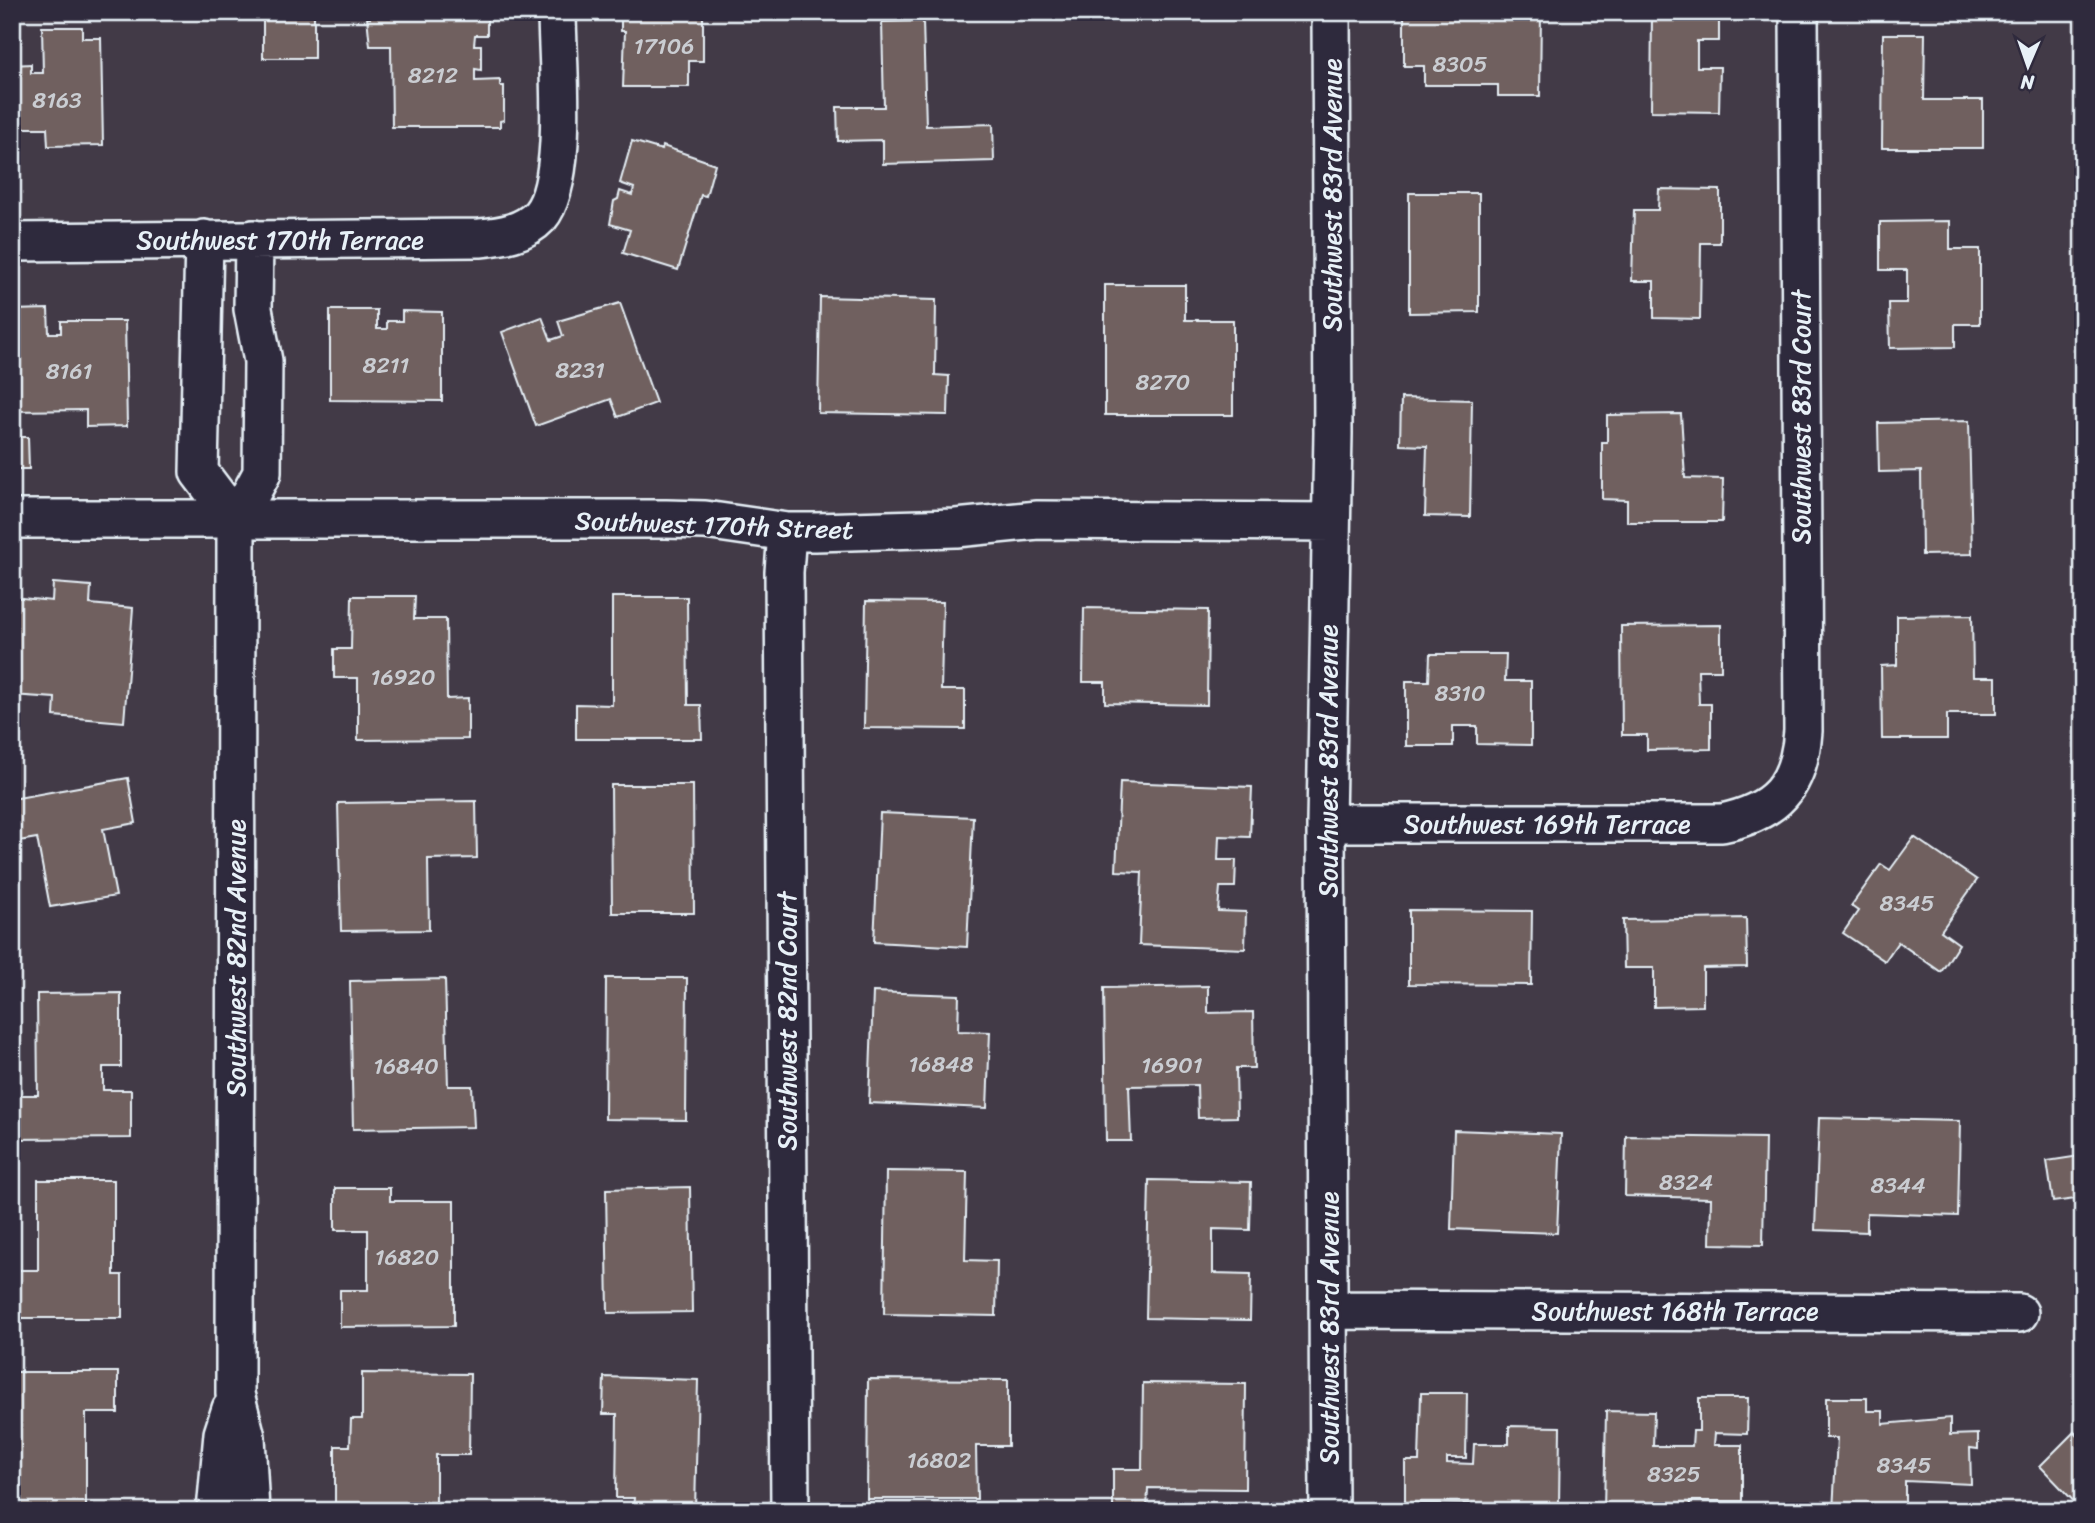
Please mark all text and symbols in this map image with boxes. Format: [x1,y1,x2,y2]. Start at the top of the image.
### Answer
house number: 17106 [634,26,694,67]
north arrow [1994,32,2064,102]
house number: 8305 [1432,44,1488,85]
house number: 8212 [408,55,458,96]
street label: Southwest 83rd Avenue [1309,58,1355,332]
text: N [2019,66,2036,99]
house number: 8163 [32,80,82,121]
street label: Southwest 170th Terrace [136,217,424,263]
street label: Southwest 83rd Court [1778,288,1824,544]
house number: 8211 [363,345,410,386]
house number: 8231 [555,350,605,391]
house number: 8161 [46,351,92,392]
house number: 8270 [1136,362,1190,403]
street label: Southwest 170th Street [574,497,854,553]
street label: Southwest 83rd Avenue [1305,624,1351,898]
house number: 16920 [371,657,435,698]
house number: 8310 [1435,673,1485,714]
street label: Southwest 169th Terrace [1403,801,1691,847]
street label: Southwest 82nd Avenue [213,819,259,1097]
house number: 8345 [1880,883,1934,924]
street label: Southwest 82nd Court [764,890,810,1150]
house number: 16848 [908,1044,974,1085]
house number: 16901 [1141,1045,1203,1086]
house number: 16840 [373,1046,439,1087]
house number: 8324 [1659,1162,1713,1203]
house number: 8344 [1870,1165,1926,1206]
street label: Southwest 83rd Avenue [1306,1191,1352,1465]
house number: 16820 [375,1237,439,1278]
street label: Southwest 168th Terrace [1532,1288,1819,1334]
house number: 16802 [907,1440,971,1481]
house number: 8345 [1877,1445,1931,1486]
house number: 8325 [1647,1454,1701,1495]

